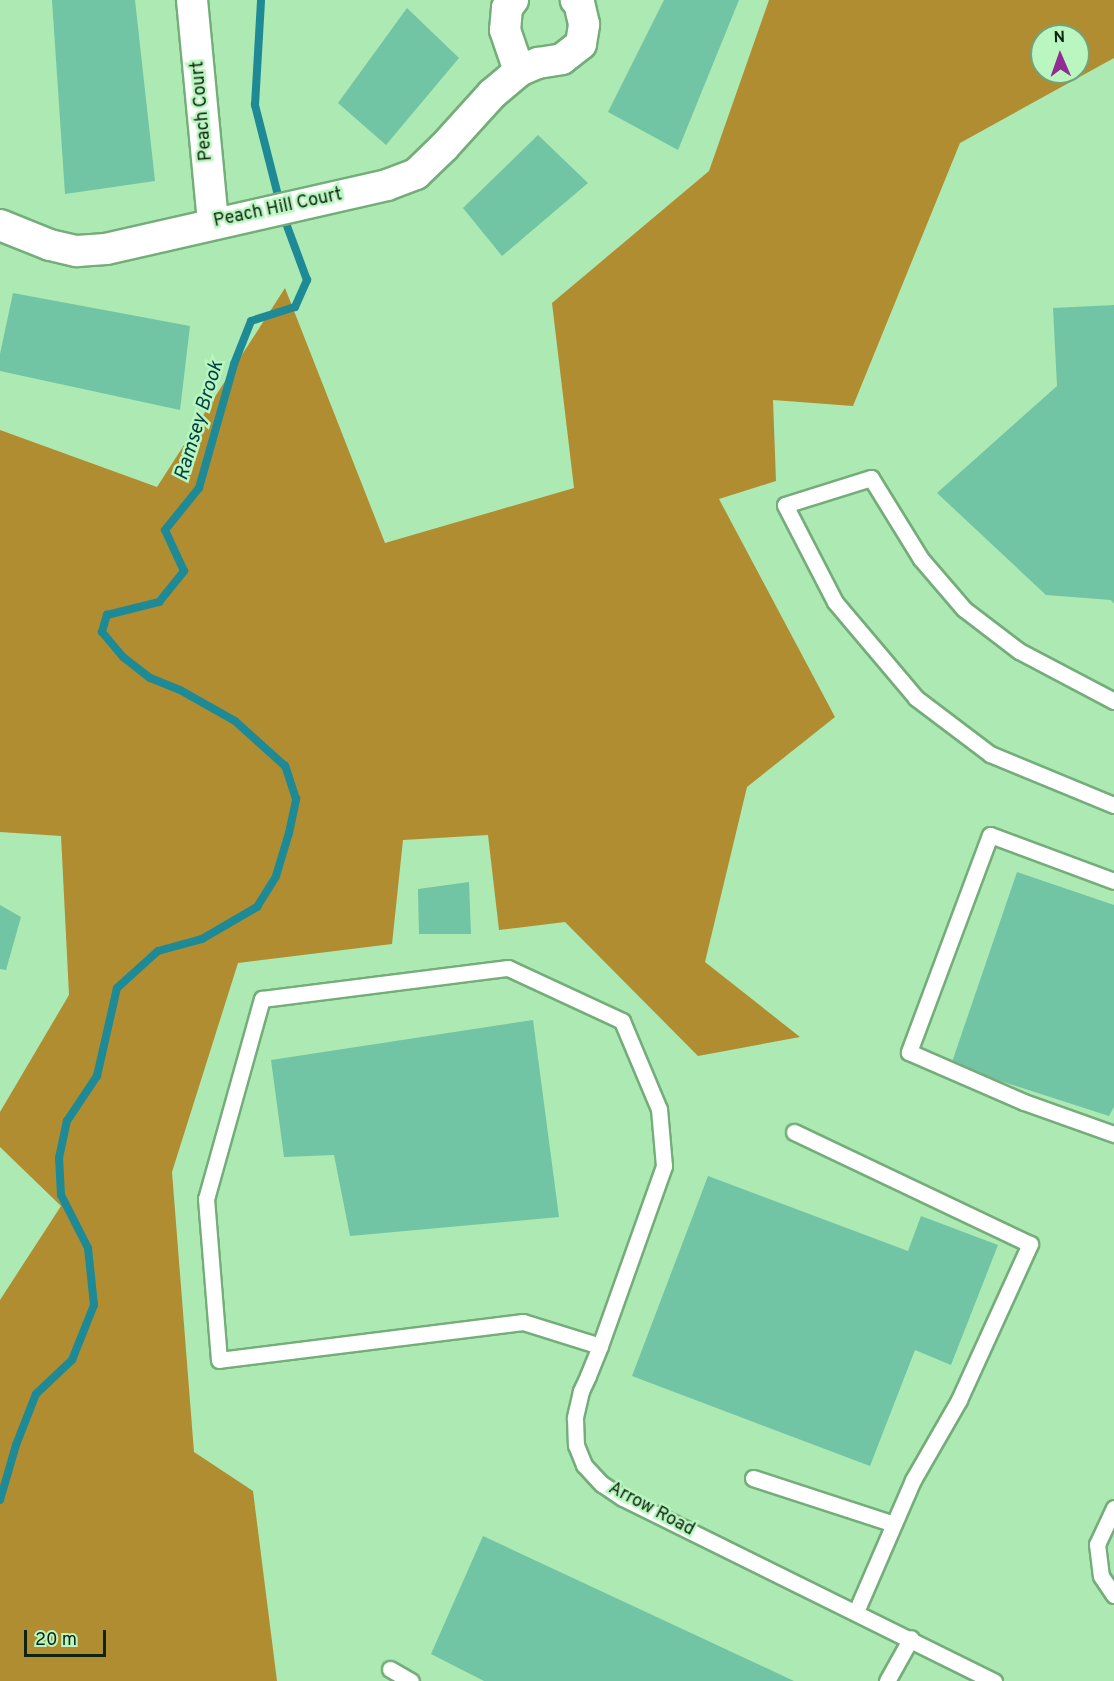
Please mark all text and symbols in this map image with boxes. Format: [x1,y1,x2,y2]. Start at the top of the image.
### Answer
north arrow [1030,24,1090,84]
text: N [1053,28,1066,48]
street label: Peach Court [188,60,218,162]
street label: Peach Hill Court [212,185,344,233]
water label: Ramsey Brook [170,358,230,484]
street label: Arrow Road [604,1478,698,1542]
scale bar [27,1618,110,1656]
text: 20 m [35,1629,77,1652]

